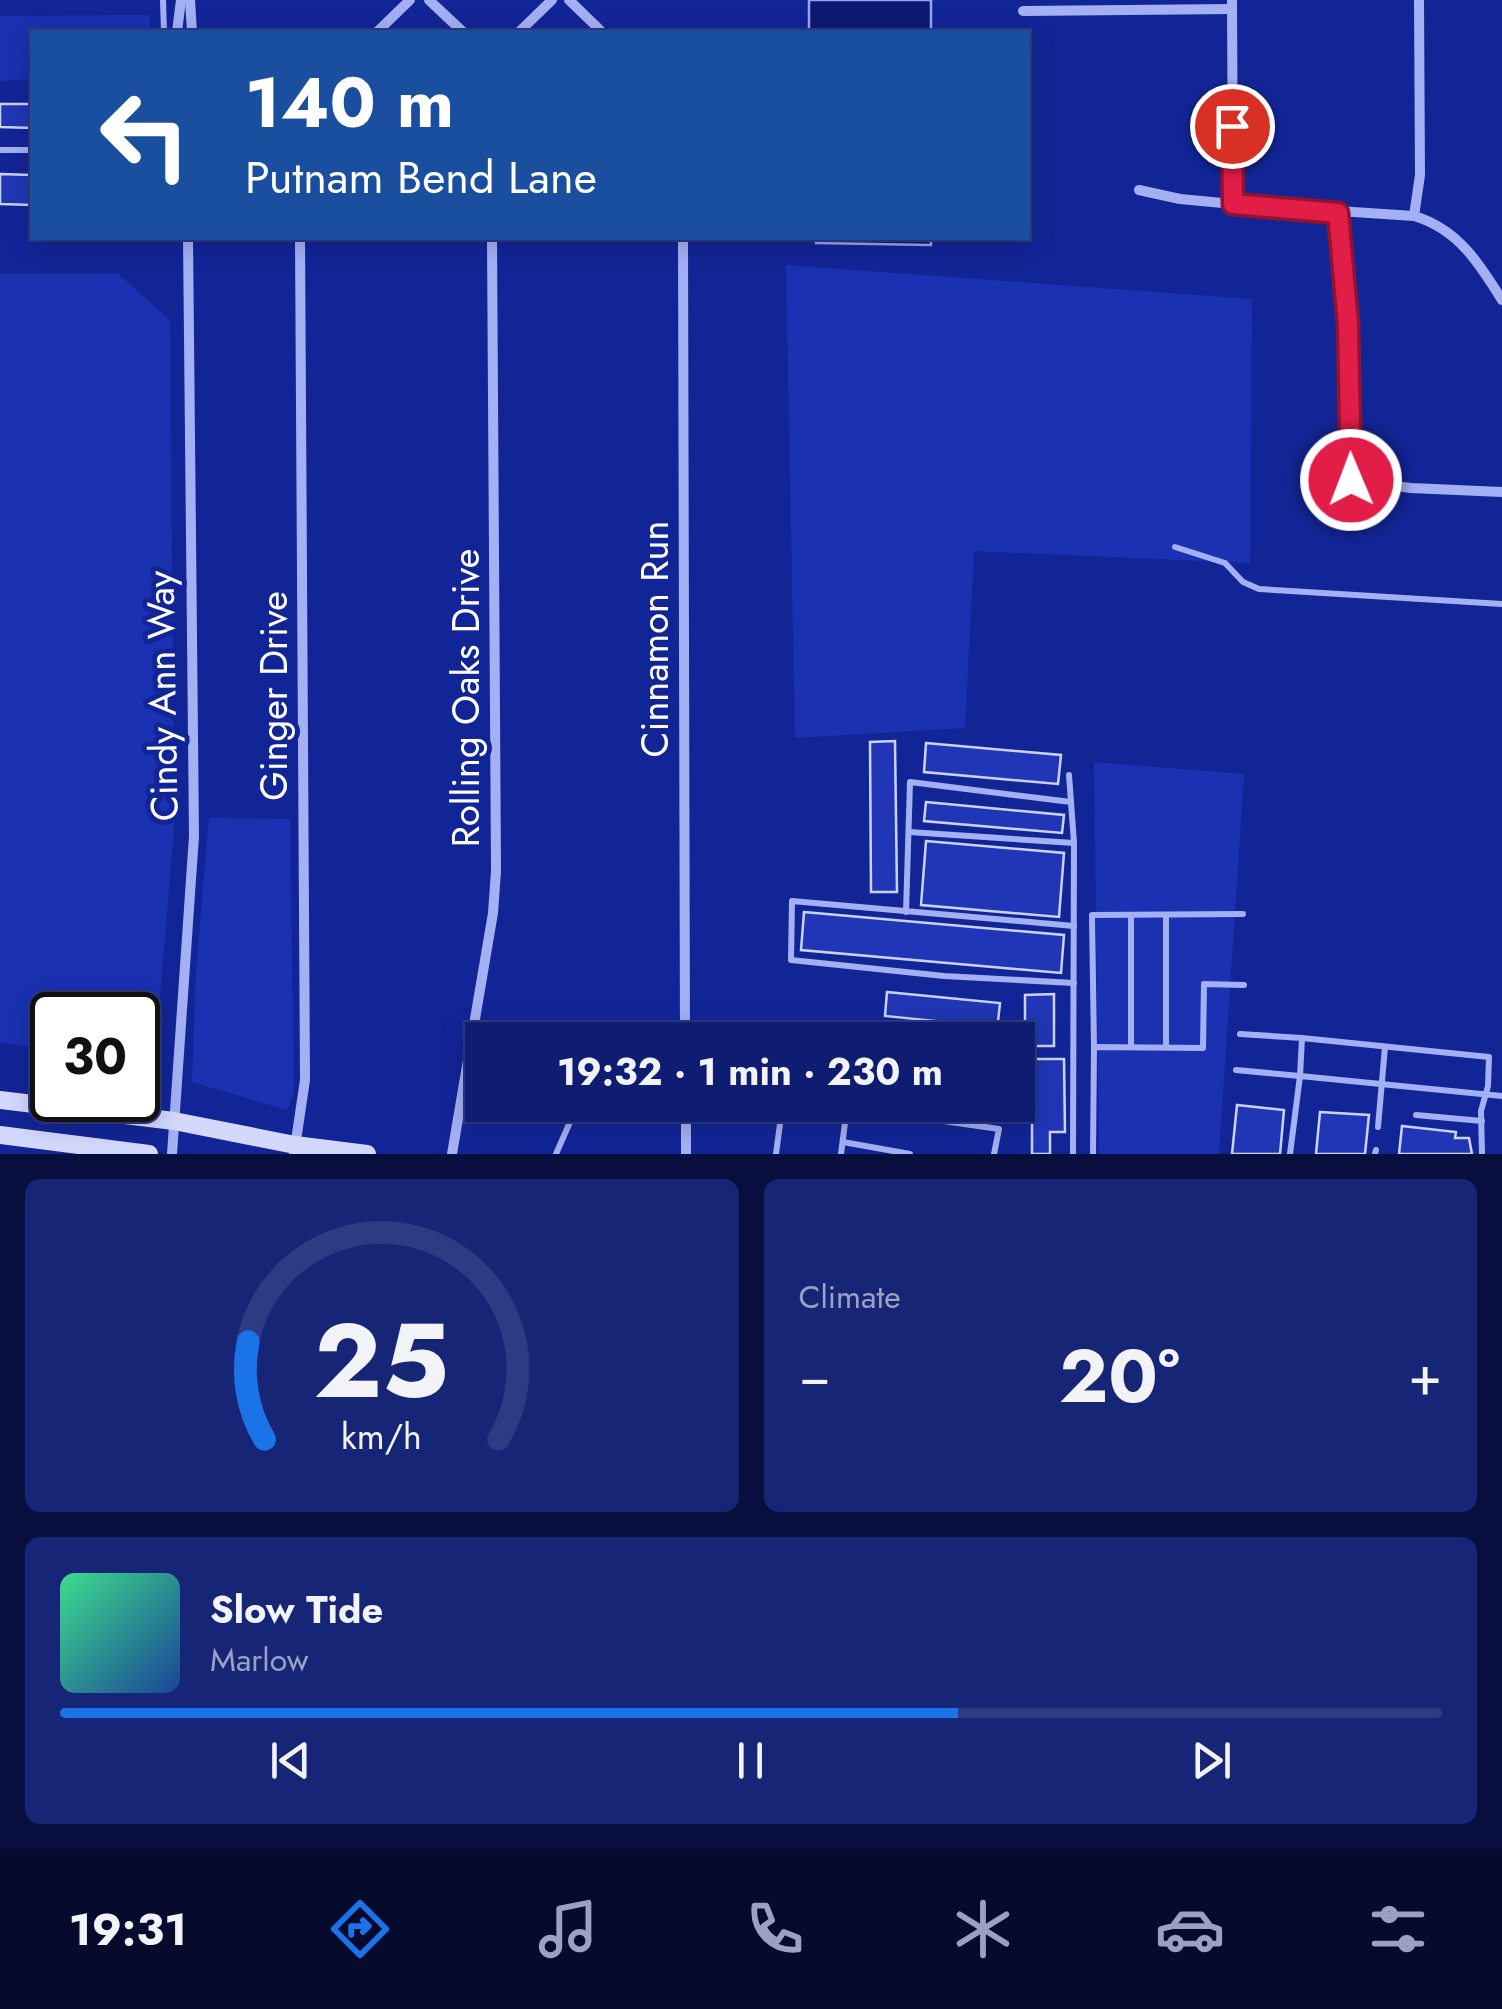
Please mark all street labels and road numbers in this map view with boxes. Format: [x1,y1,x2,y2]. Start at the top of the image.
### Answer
street label: Cinnamon Run [627,520,682,758]
street label: Rolling Oaks Drive [438,549,493,847]
street label: Cindy Ann Way [132,570,192,822]
street label: Ginger Drive [246,591,301,801]

